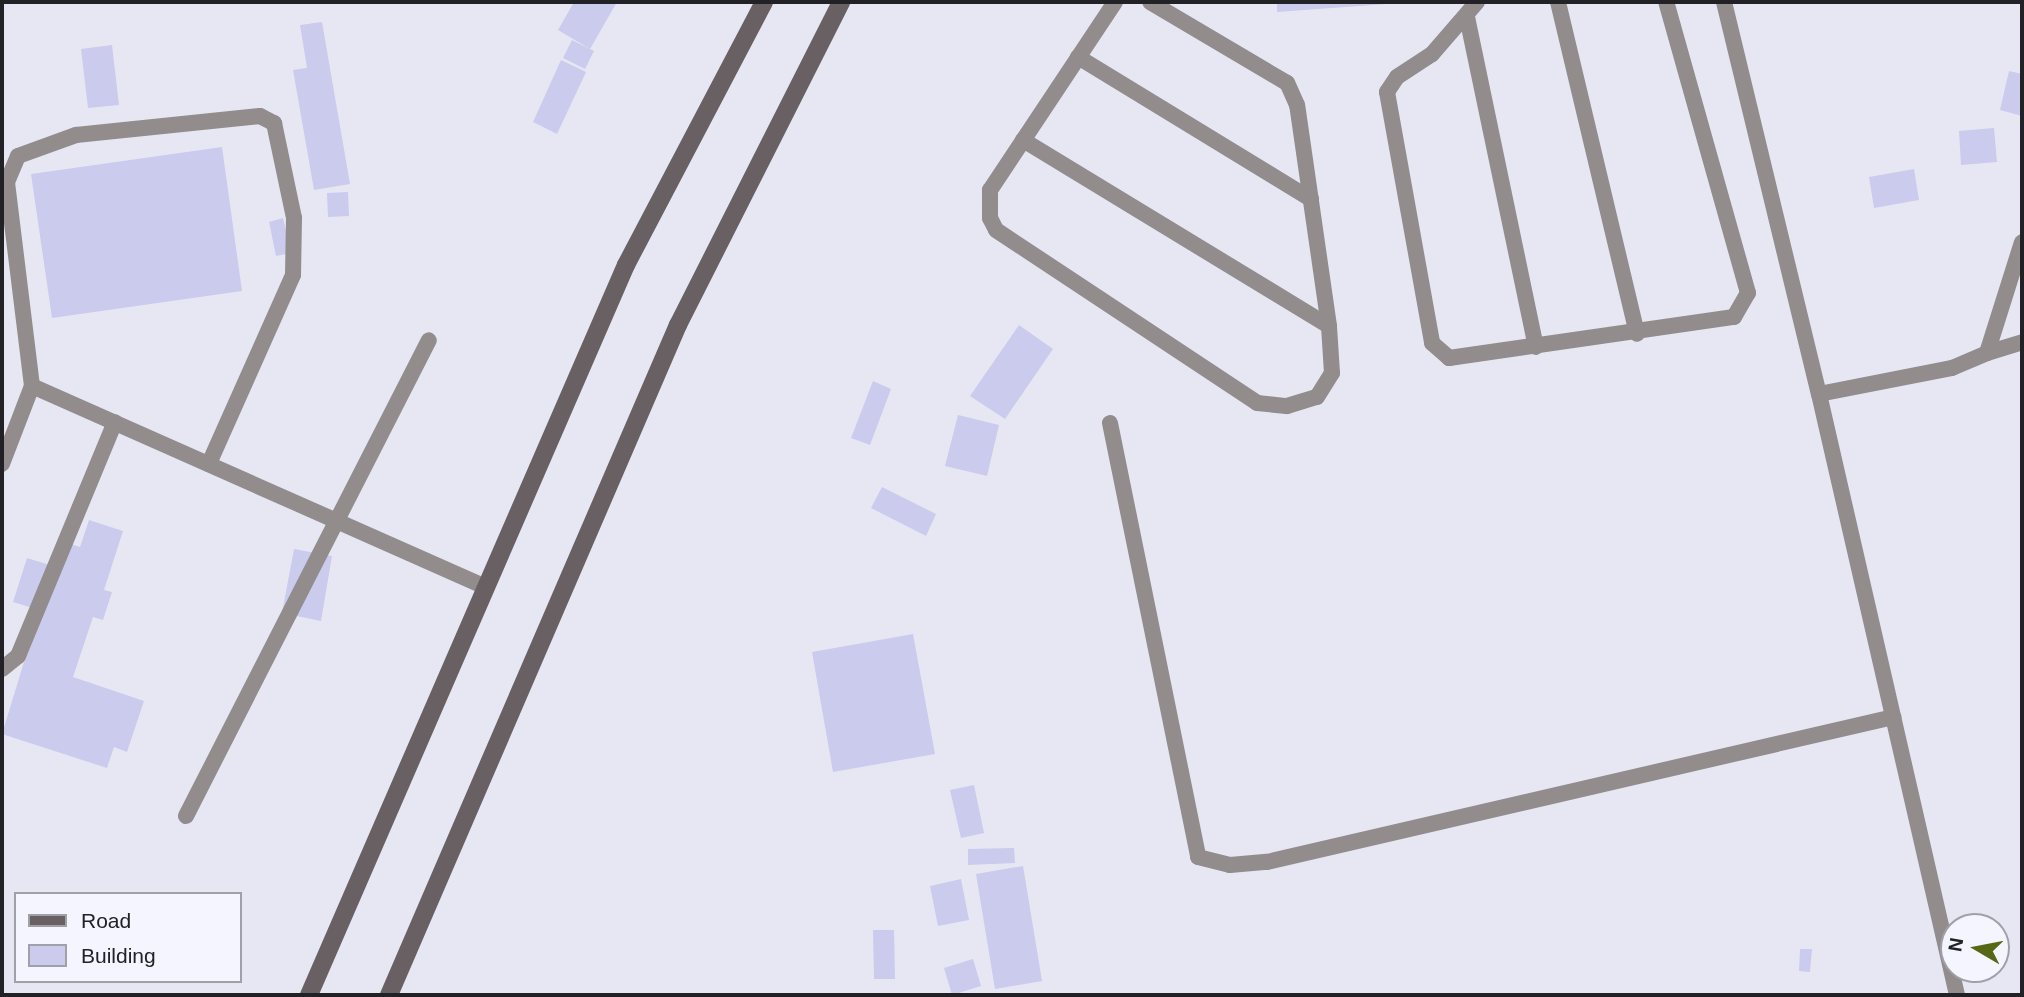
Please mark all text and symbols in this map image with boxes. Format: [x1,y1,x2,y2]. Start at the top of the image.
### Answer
legend [14,892,242,983]
text: Road [81,909,131,932]
north arrow [1940,913,2010,983]
text: N [1944,936,1967,953]
text: Building [81,944,156,967]

